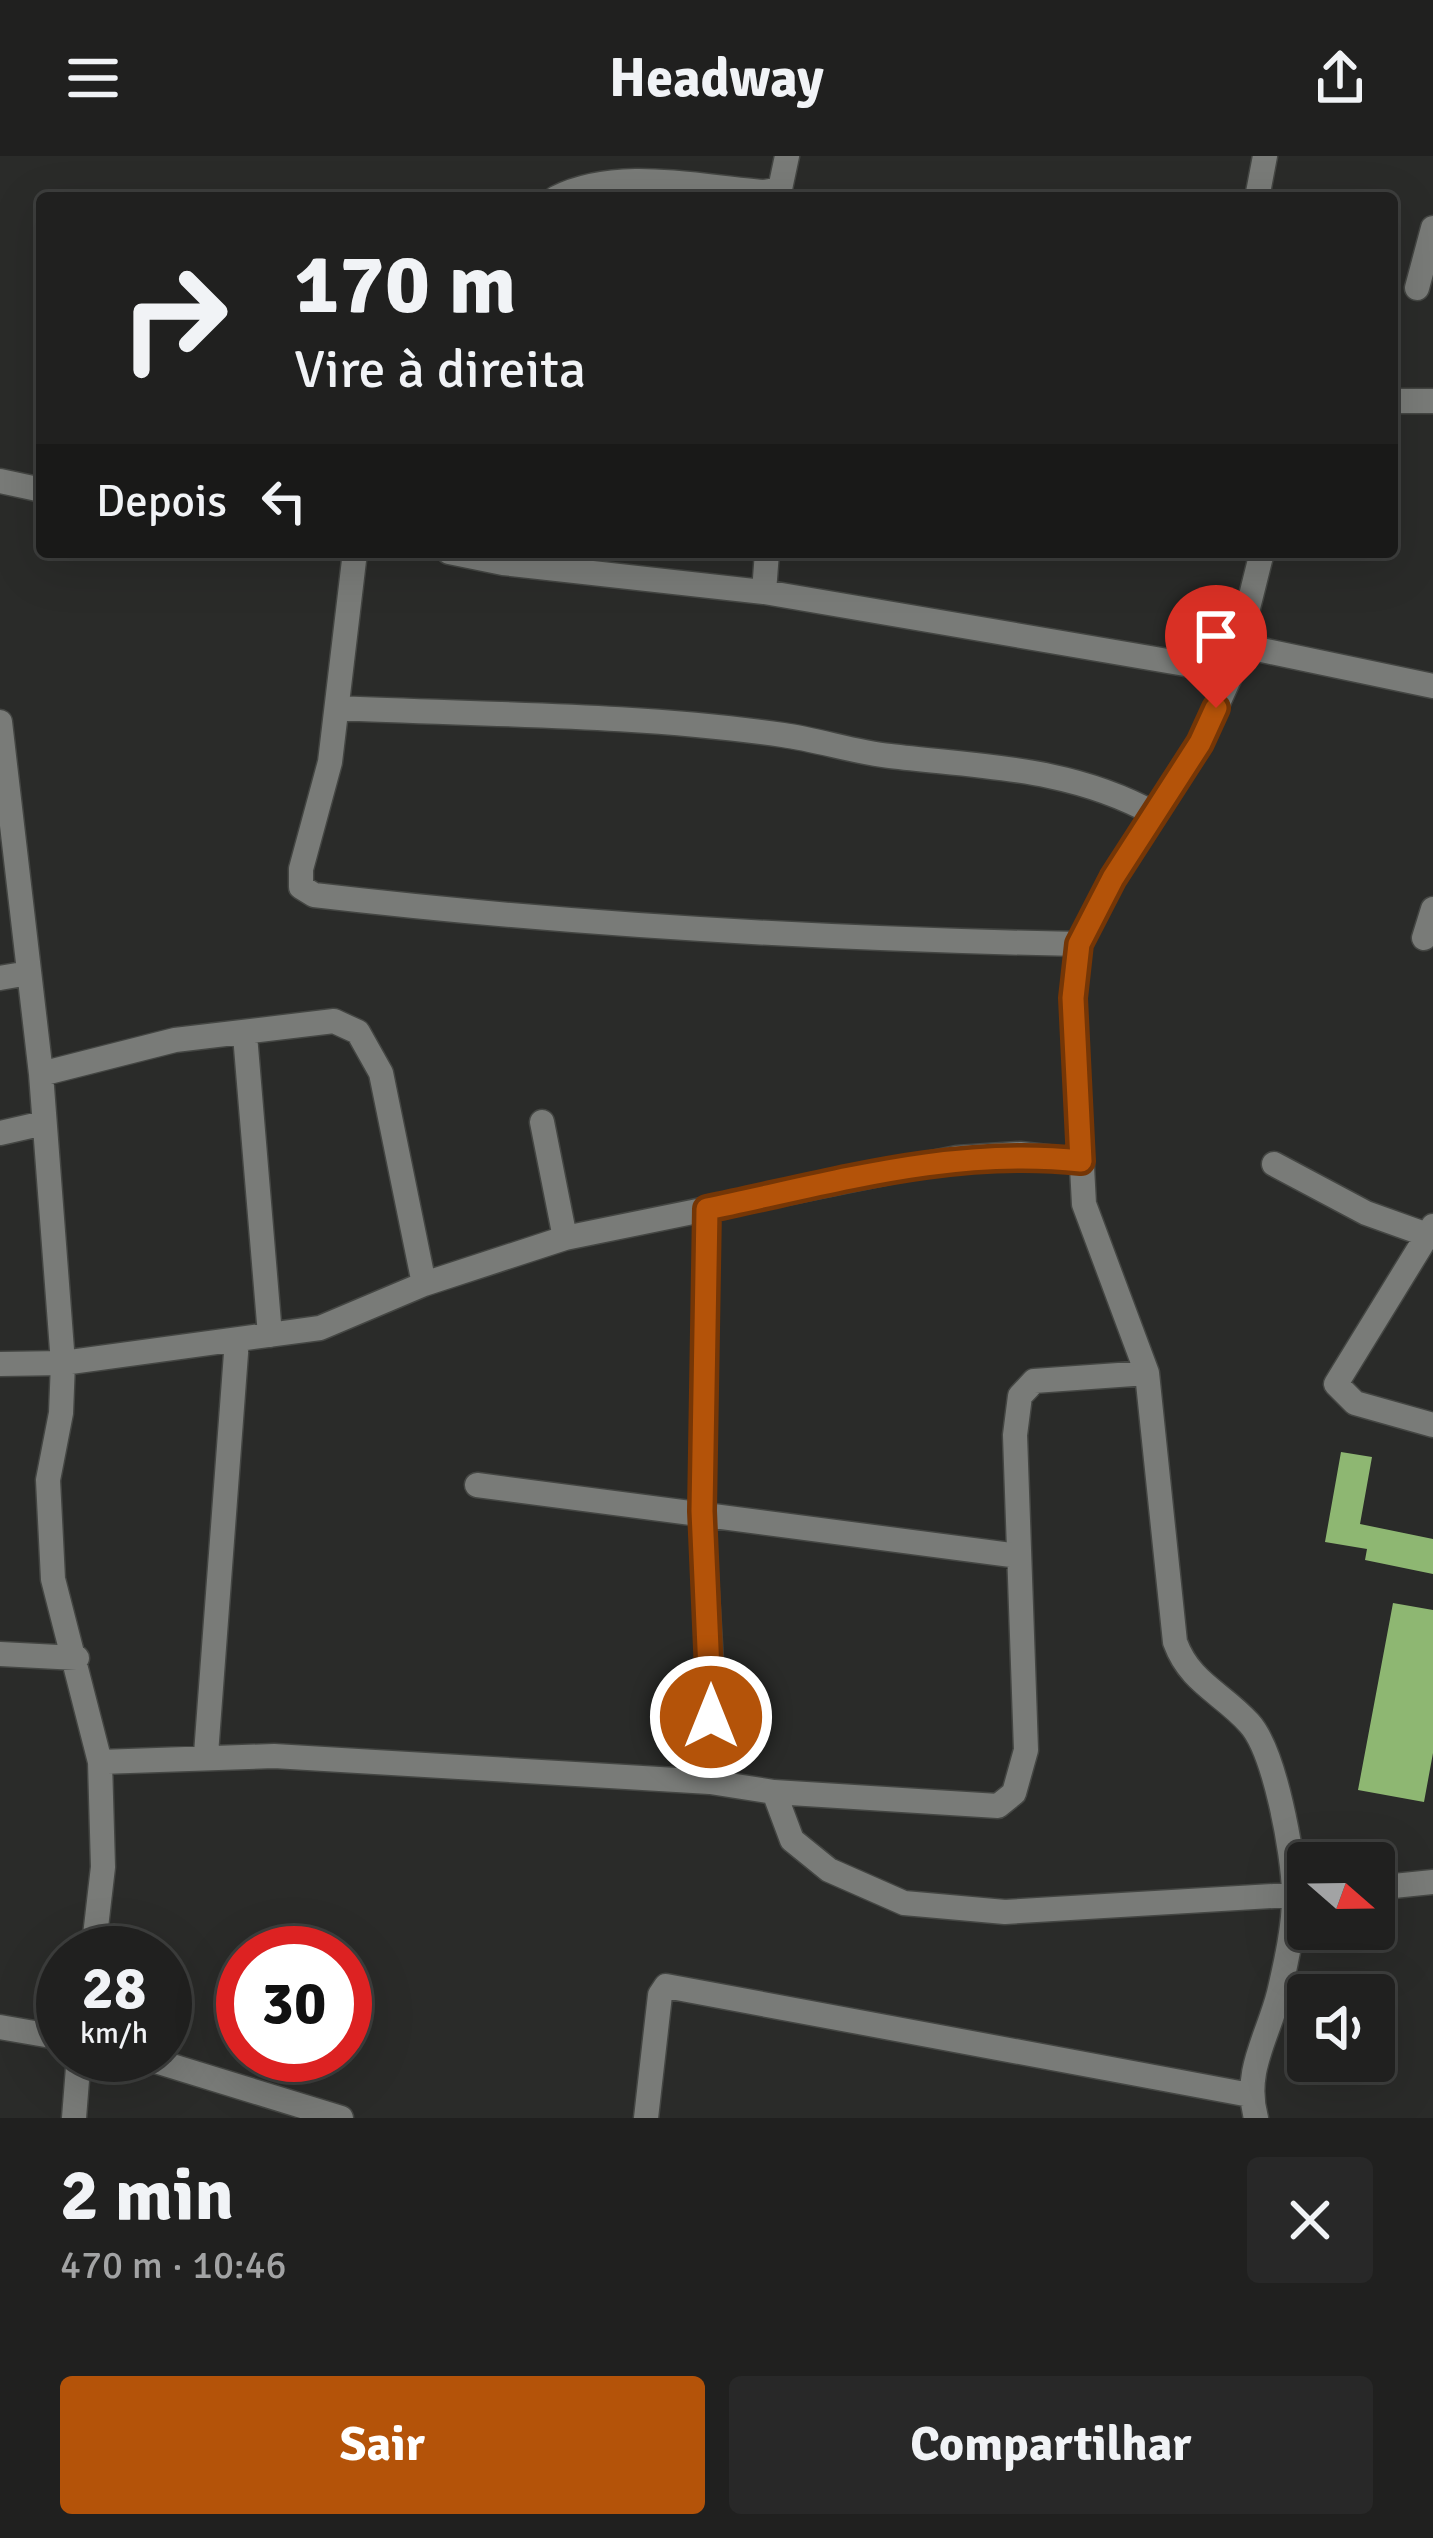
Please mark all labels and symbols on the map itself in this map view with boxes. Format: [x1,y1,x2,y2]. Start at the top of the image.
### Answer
pin [1165,585,1267,708]
position arrow [648,1654,774,1780]
north arrow [1287,1842,1395,1950]
speed limit sign: 30 [216,1926,372,2082]

